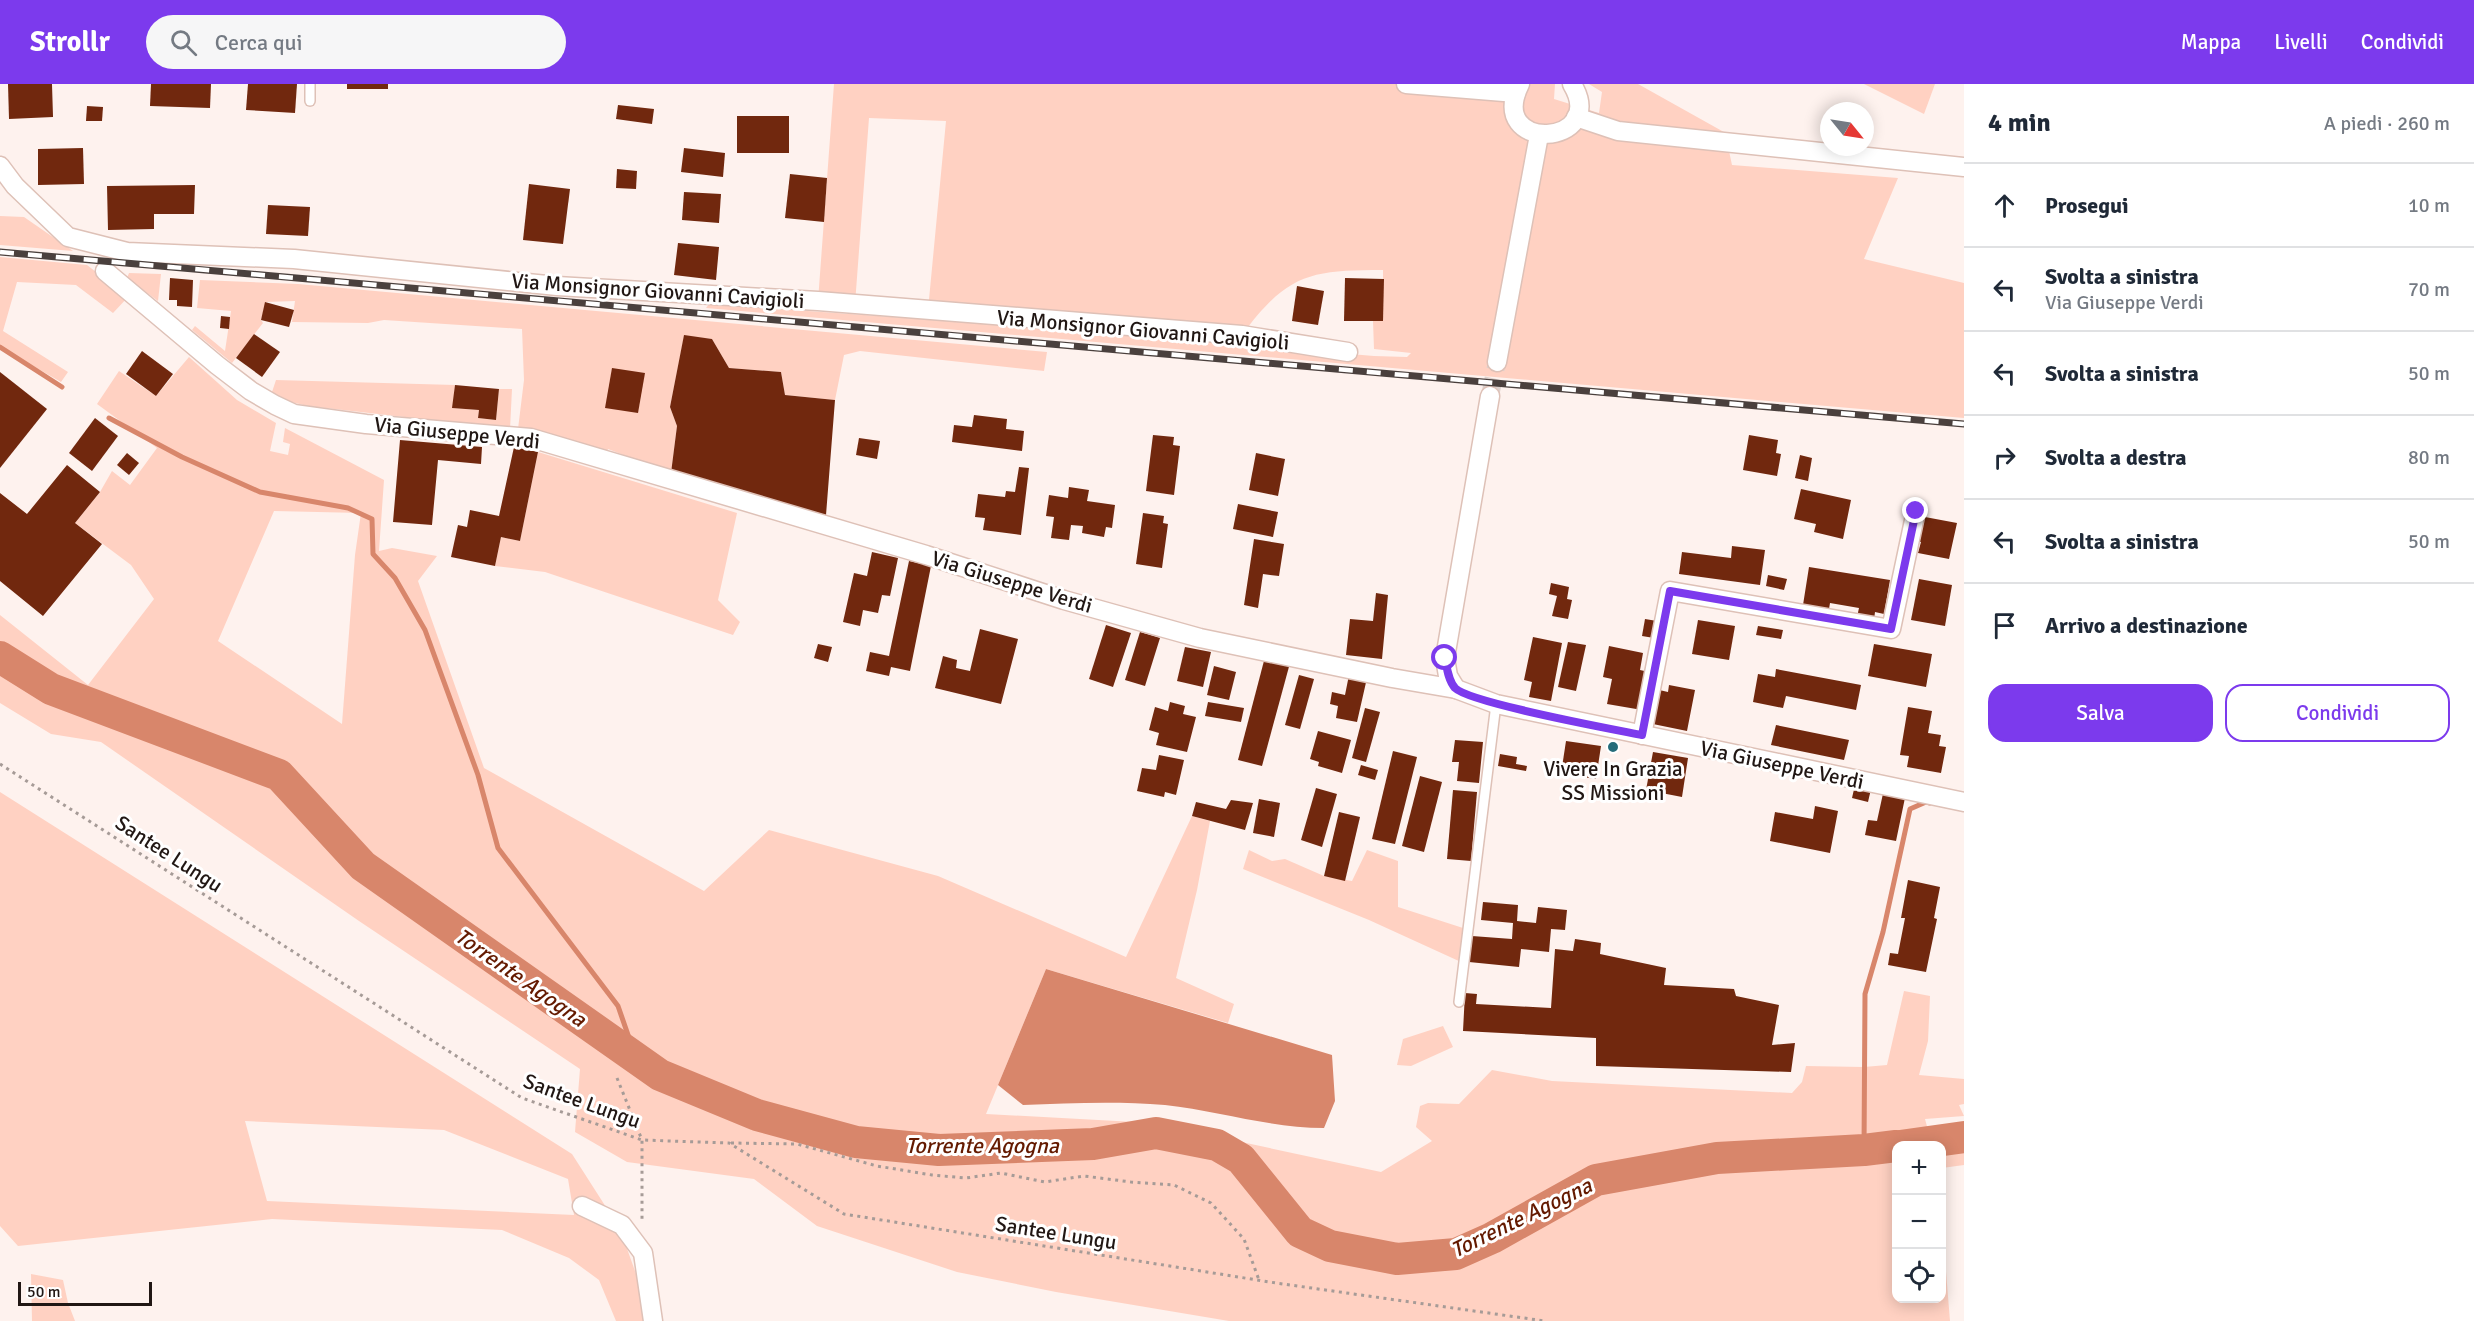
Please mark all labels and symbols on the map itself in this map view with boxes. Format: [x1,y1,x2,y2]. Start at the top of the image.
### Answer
north arrow [1820,102,1874,156]
street label: Via Monsignor Giovanni Cavigioli [511,268,805,314]
street label: Via Monsignor Giovanni Cavigioli [996,304,1290,356]
street label: Via Giuseppe Verdi [373,411,541,455]
route end [1902,497,1928,523]
street label: Via Giuseppe Verdi [929,545,1095,619]
route start [1431,644,1457,670]
street label: Via Giuseppe Verdi [1698,735,1866,795]
marker: Vivere In Grazia SS Missioni [1606,740,1620,754]
place label: Vivere In Grazia SS Missioni [1543,756,1683,806]
street label: Santee Lungu [111,810,227,898]
water label: Torrente Agogna [450,922,592,1033]
street label: Santee Lungu [520,1068,644,1134]
water label: Torrente Agogna [905,1132,1060,1159]
water label: Torrente Agogna [1446,1171,1597,1263]
street label: Santee Lungu [993,1211,1119,1255]
scale bar [18,1279,152,1306]

